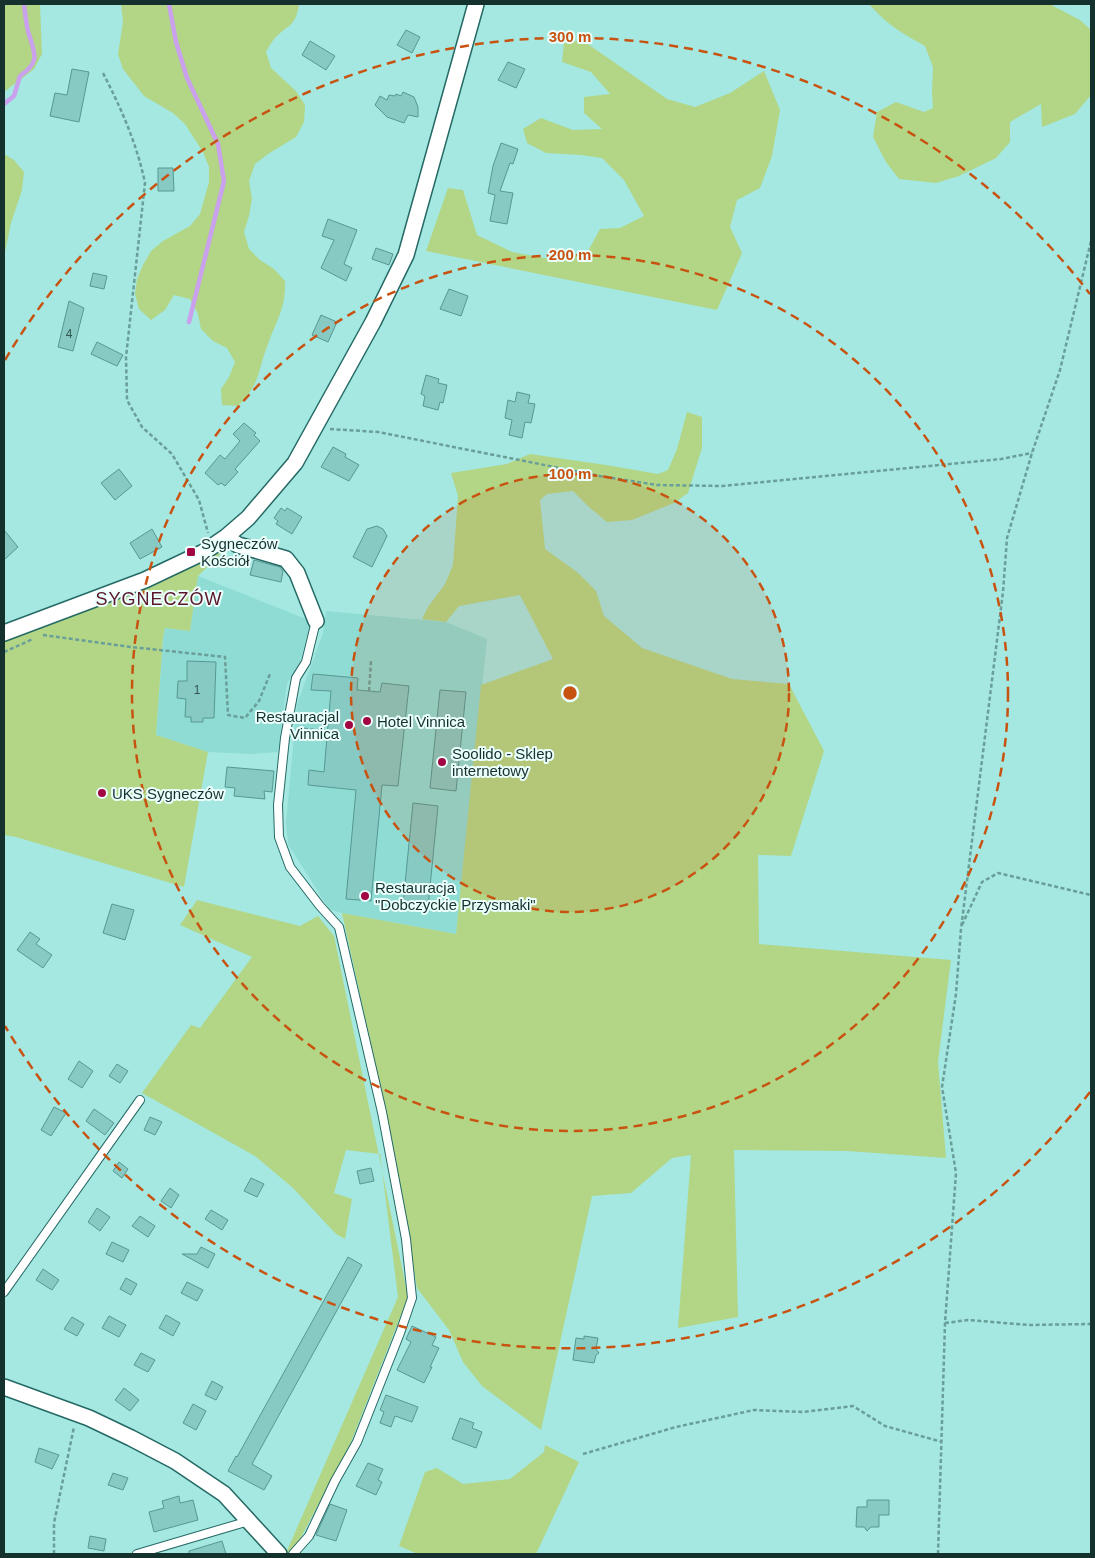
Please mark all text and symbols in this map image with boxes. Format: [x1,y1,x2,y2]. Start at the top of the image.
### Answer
text: 300 m [549,28,591,45]
text: 200 m [549,246,591,263]
house number: 4 [66,327,73,341]
text: 100 m [549,465,591,482]
place label: Sygneczów Kościół [201,535,278,569]
marker: Sygneczów Kościół [185,546,197,558]
district label: SYGNECZÓW [95,588,223,609]
house number: 1 [194,683,201,697]
centre of rings [561,684,579,702]
place label: Restauracjal Vinnica [256,708,340,742]
place label: Hotel Vinnica [377,713,466,730]
marker: Hotel Vinnica [361,715,373,727]
marker: Restauracjal Vinnica [343,719,355,731]
place label: Soolido - Sklep internetowy [452,745,553,779]
marker: Soolido - Sklep internetowy [436,756,448,768]
place label: UKS Sygneczów [112,785,224,802]
marker: UKS Sygneczów [96,787,108,799]
place label: Restauracja "Dobczyckie Przysmaki" [375,879,536,913]
marker: Restauracja "Dobczyckie Przysmaki" [359,890,371,902]

